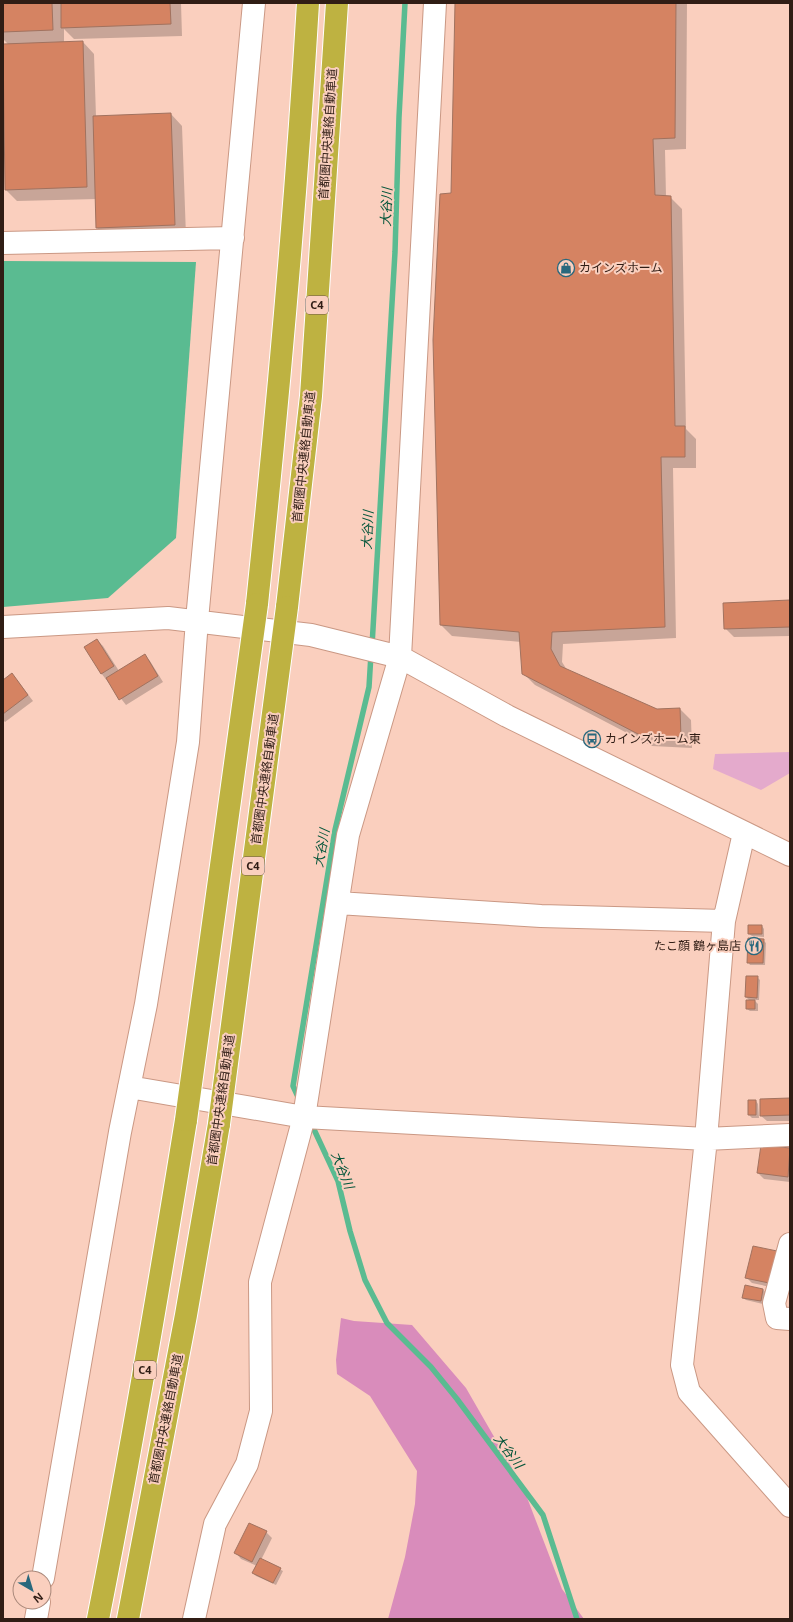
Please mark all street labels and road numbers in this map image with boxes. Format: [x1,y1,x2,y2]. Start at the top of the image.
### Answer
street label: 首都圏中央連絡自動車道 [314,68,341,200]
road number: C4 [306,296,328,314]
street label: 首都圏中央連絡自動車道 [288,390,319,523]
street label: 首都圏中央連絡自動車道 [247,712,282,845]
road number: C4 [242,857,264,875]
street label: 首都圏中央連絡自動車道 [203,1033,238,1166]
street label: 首都圏中央連絡自動車道 [145,1352,186,1485]
road number: C4 [134,1361,156,1379]

